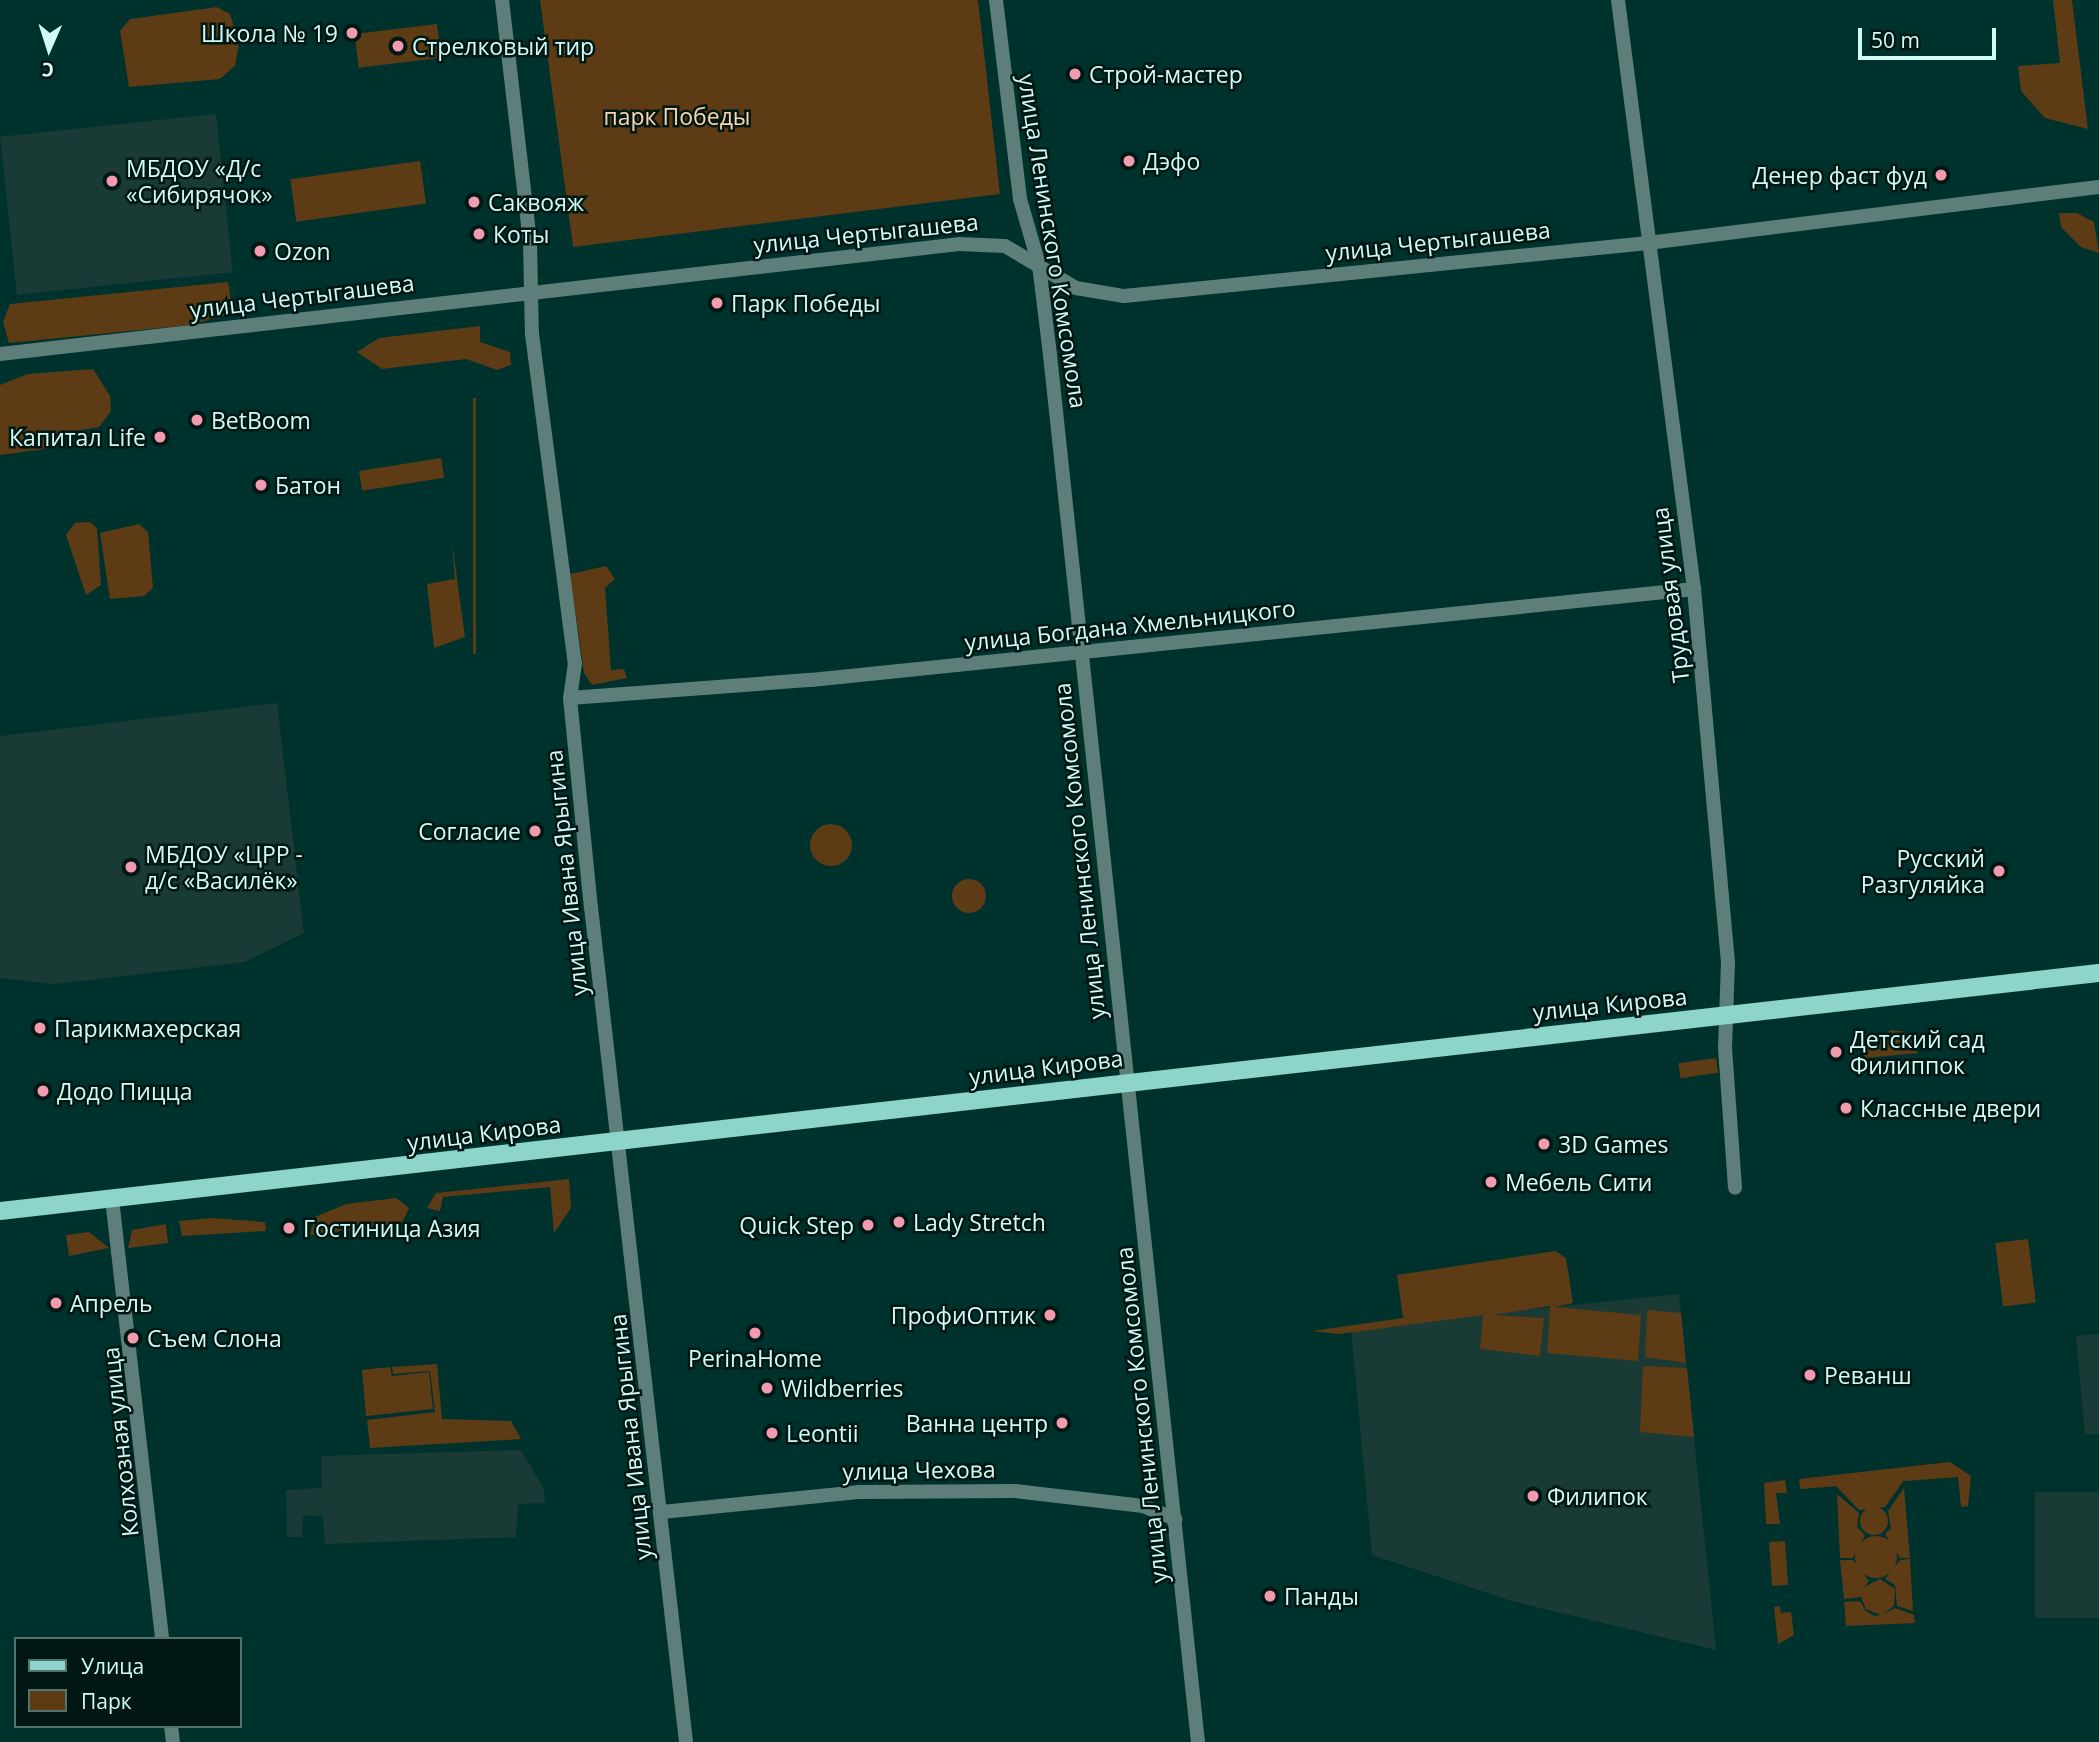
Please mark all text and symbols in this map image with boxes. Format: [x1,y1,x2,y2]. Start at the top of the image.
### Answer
north arrow [14,14,84,84]
scale bar [1861,14,1999,58]
place label: Школа № 19 [201,19,338,47]
marker: Школа № 19 [344,25,360,41]
text: 50 m [1871,26,1920,54]
place label: Стрелковый тир [412,32,594,60]
marker: Стрелковый тир [390,38,406,54]
text: С [41,57,55,83]
place label: Строй-мастер [1089,60,1243,88]
marker: Строй-мастер [1067,66,1083,82]
street label: улица Ленинского Комсомола [1013,72,1093,410]
park label: парк Победы [603,102,751,130]
place label: Дэфо [1143,147,1200,175]
marker: Дэфо [1121,153,1137,169]
place label: МБДОУ «Д/с «Сибирячок» [126,154,273,208]
place label: Денер фаст фуд [1753,161,1927,189]
marker: Денер фаст фуд [1933,167,1949,183]
marker: МБДОУ «Д/с «Сибирячок» [104,173,120,189]
place label: Саквояж [488,188,584,216]
marker: Саквояж [466,194,482,210]
street label: улица Чертыгашева [752,207,980,259]
street label: улица Чертыгашева [1324,215,1552,267]
place label: Коты [493,220,549,248]
marker: Коты [471,226,487,242]
place label: Ozon [274,237,331,265]
marker: Ozon [252,243,268,259]
street label: улица Чертыгашева [188,269,416,323]
place label: Парк Победы [731,289,881,317]
marker: Парк Победы [709,295,725,311]
place label: BetBoom [211,406,311,434]
marker: BetBoom [189,412,205,428]
place label: Капитал Life [9,423,146,451]
marker: Капитал Life [152,429,168,445]
place label: Батон [275,471,341,499]
marker: Батон [253,477,269,493]
street label: Трудовая улица [1646,506,1694,684]
street label: улица Богдана Хмельницкого [963,594,1297,656]
street label: улица Ленинского Комсомола [1048,681,1110,1021]
street label: улица Ивана Ярыгина [539,749,593,997]
place label: Согласие [418,817,521,845]
marker: Согласие [527,823,543,839]
place label: МБДОУ «ЦРР - д/с «Василёк» [145,840,303,894]
place label: Русский Разгуляйка [1861,844,1985,898]
marker: МБДОУ «ЦРР - д/с «Василёк» [123,859,139,875]
marker: Русский Разгуляйка [1991,863,2007,879]
street label: улица Кирова [1531,982,1689,1026]
place label: Парикмахерская [54,1014,241,1042]
marker: Парикмахерская [32,1020,48,1036]
place label: Детский сад Филиппок [1850,1025,1985,1079]
street label: улица Кирова [967,1044,1125,1090]
marker: Детский сад Филиппок [1828,1044,1844,1060]
place label: Додо Пицца [57,1077,193,1105]
marker: Додо Пицца [35,1083,51,1099]
place label: Классные двери [1860,1094,2041,1122]
marker: Классные двери [1838,1100,1854,1116]
street label: улица Кирова [405,1110,563,1156]
place label: 3D Games [1558,1130,1668,1158]
marker: 3D Games [1536,1136,1552,1152]
place label: Мебель Сити [1505,1168,1652,1196]
marker: Мебель Сити [1483,1174,1499,1190]
place label: Lady Stretch [913,1208,1046,1236]
place label: Quick Step [739,1211,854,1239]
place label: Гостиница Азия [303,1214,481,1242]
marker: Lady Stretch [891,1214,907,1230]
marker: Quick Step [860,1217,876,1233]
marker: Гостиница Азия [281,1220,297,1236]
street label: улица Ленинского Комсомола [1110,1245,1172,1585]
place label: Апрель [70,1289,153,1317]
marker: Апрель [48,1295,64,1311]
place label: ПрофиОптик [891,1301,1036,1329]
marker: ПрофиОптик [1042,1307,1058,1323]
street label: улица Ивана Ярыгина [603,1313,657,1561]
place label: Съем Слона [147,1324,282,1352]
marker: PerinaHome [747,1325,763,1341]
marker: Съем Слона [125,1330,141,1346]
place label: PerinaHome [688,1344,822,1372]
street label: Колхозная улица [96,1346,144,1538]
place label: Реванш [1824,1361,1912,1389]
marker: Реванш [1802,1367,1818,1383]
place label: Wildberries [781,1374,903,1402]
marker: Wildberries [759,1380,775,1396]
place label: Ванна центр [906,1409,1048,1437]
marker: Ванна центр [1054,1415,1070,1431]
place label: Leontii [786,1419,859,1447]
marker: Leontii [764,1425,780,1441]
street label: улица Чехова [842,1455,996,1485]
place label: Филипок [1547,1482,1648,1510]
marker: Филипок [1525,1488,1541,1504]
place label: Панды [1284,1582,1359,1610]
marker: Панды [1262,1588,1278,1604]
legend [14,1637,242,1728]
text: Улица [81,1652,144,1680]
text: Парк [81,1687,132,1715]

